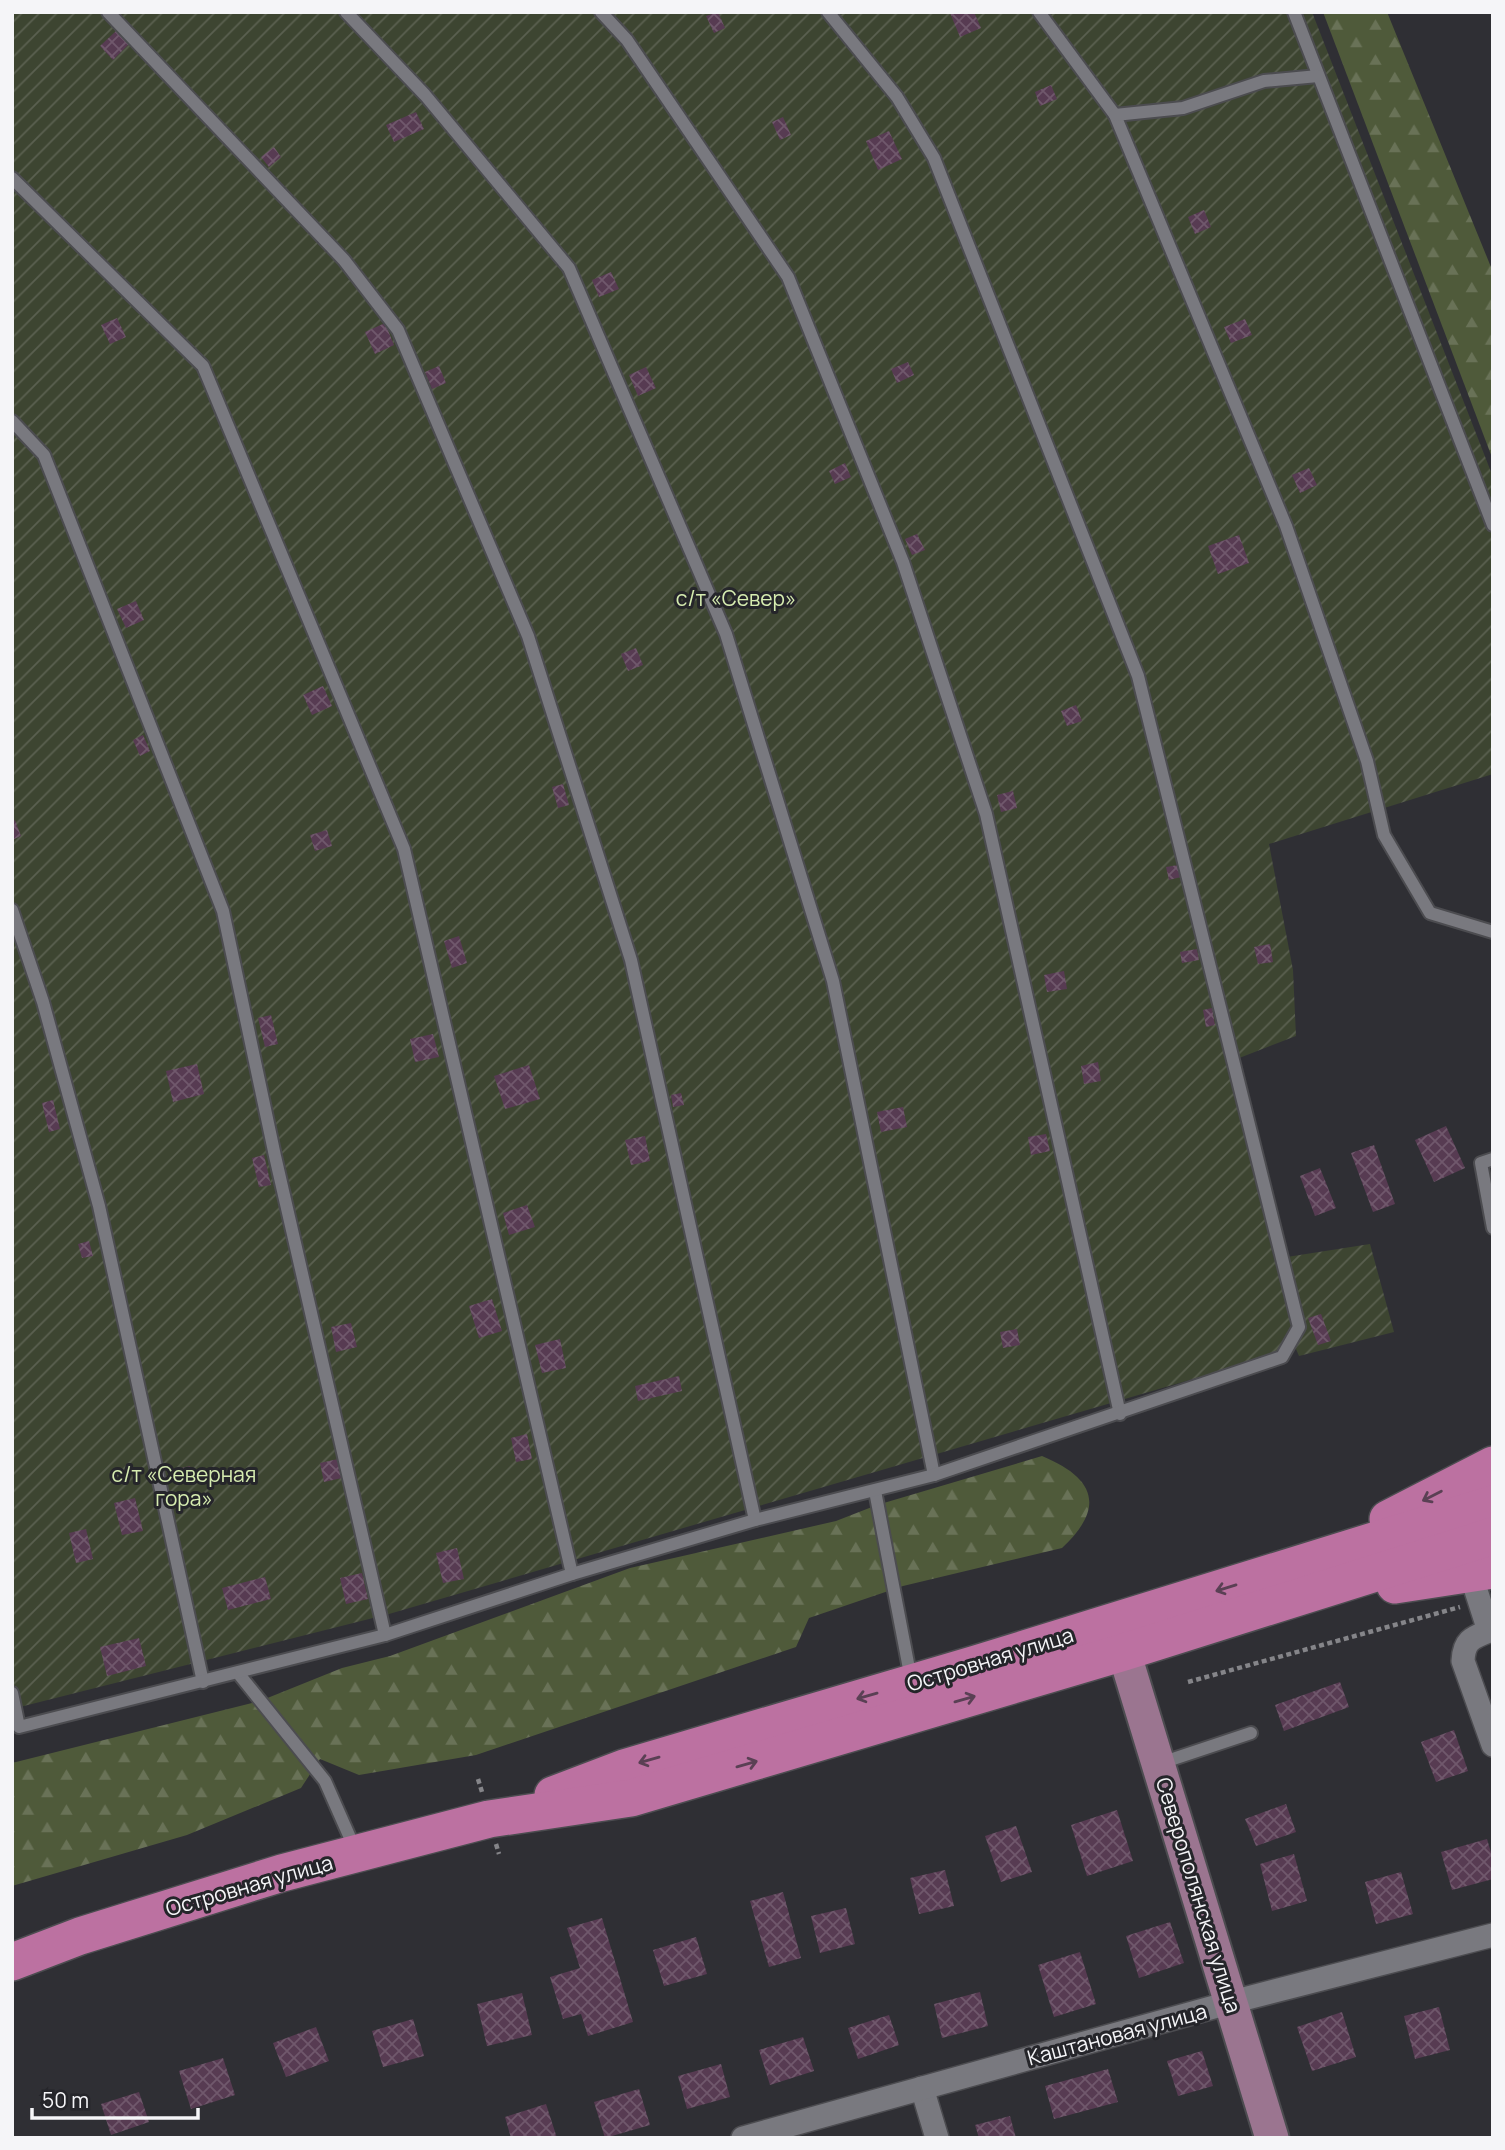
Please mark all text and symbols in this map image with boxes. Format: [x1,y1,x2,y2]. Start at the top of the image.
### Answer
park label: с/т «Север» [676,584,796,612]
park label: с/т «Северная гора» [112,1460,256,1512]
one-way arrow [1422,1490,1443,1504]
one-way arrow [1215,1583,1237,1595]
street label: Островная улица [903,1620,1077,1698]
one-way arrow [856,1690,879,1703]
one-way arrow [954,1692,976,1705]
one-way arrow [638,1755,660,1768]
one-way arrow [736,1756,758,1769]
street label: Северополянская улица [1150,1774,1248,2016]
street label: Островная улица [162,1848,336,1922]
street label: Каштановая улица [1024,1997,1210,2071]
scale bar [32,2076,198,2120]
text: 50 m [42,2086,89,2114]

